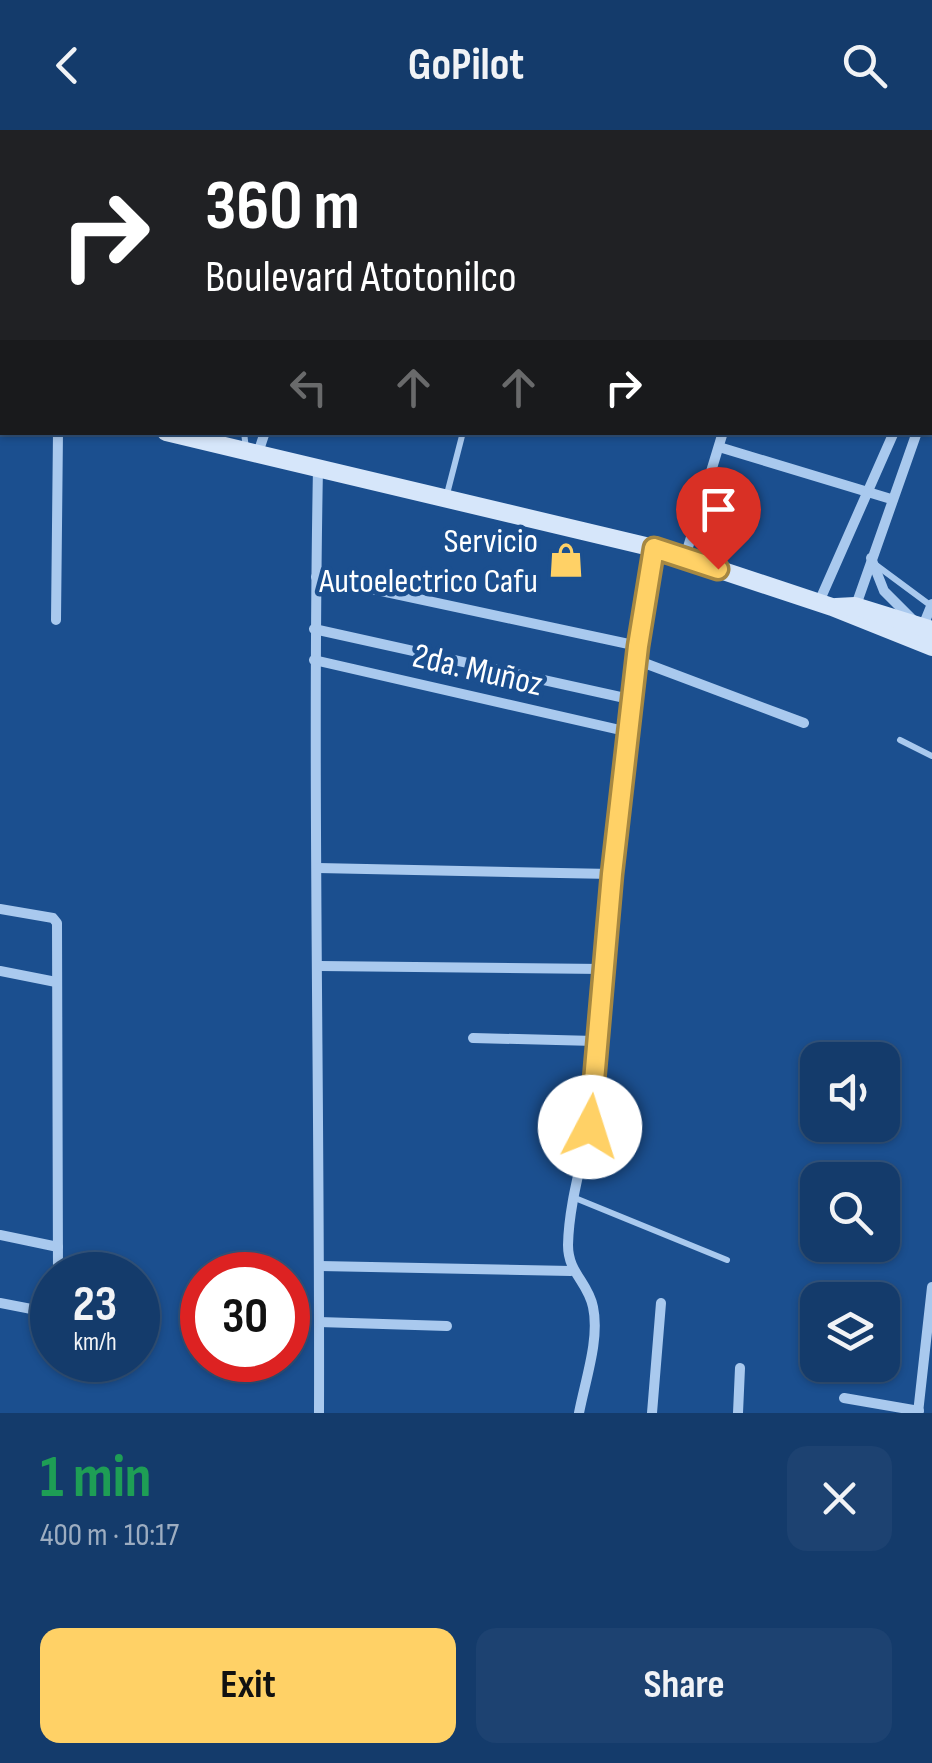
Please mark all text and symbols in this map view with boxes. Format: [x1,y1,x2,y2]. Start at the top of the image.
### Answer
icon: back [40,38,95,93]
text: GoPilot [408,38,524,93]
icon: search [837,38,892,93]
text: 360 m [205,165,360,249]
icon: right [40,170,170,300]
text: Boulevard Atotonilco [205,250,517,305]
icon: left [281,360,336,415]
icon: ahead [386,360,441,415]
icon: ahead [491,360,546,415]
icon: right [596,360,651,415]
pin [676,467,761,570]
icon: arrive [691,482,746,537]
place label: Servicio Autoelectrico Cafu [318,520,538,603]
shop icon: Servicio Autoelectrico Cafu [547,541,585,579]
street label: 2da. Muñoz [409,635,547,706]
map controls [800,1042,900,1382]
button: sound [800,1042,900,1142]
position arrow [538,1075,642,1179]
button: search [800,1162,900,1262]
speed limit sign: 30 [180,1252,310,1382]
text: 23 [73,1275,117,1335]
button: layers [800,1282,900,1382]
text: km/h [73,1327,117,1358]
text: 1 min [40,1442,152,1514]
button: close [787,1446,892,1551]
text: 400 m · 10:17 [40,1516,179,1555]
button: Exit [40,1628,456,1743]
button: Share [476,1628,892,1743]

